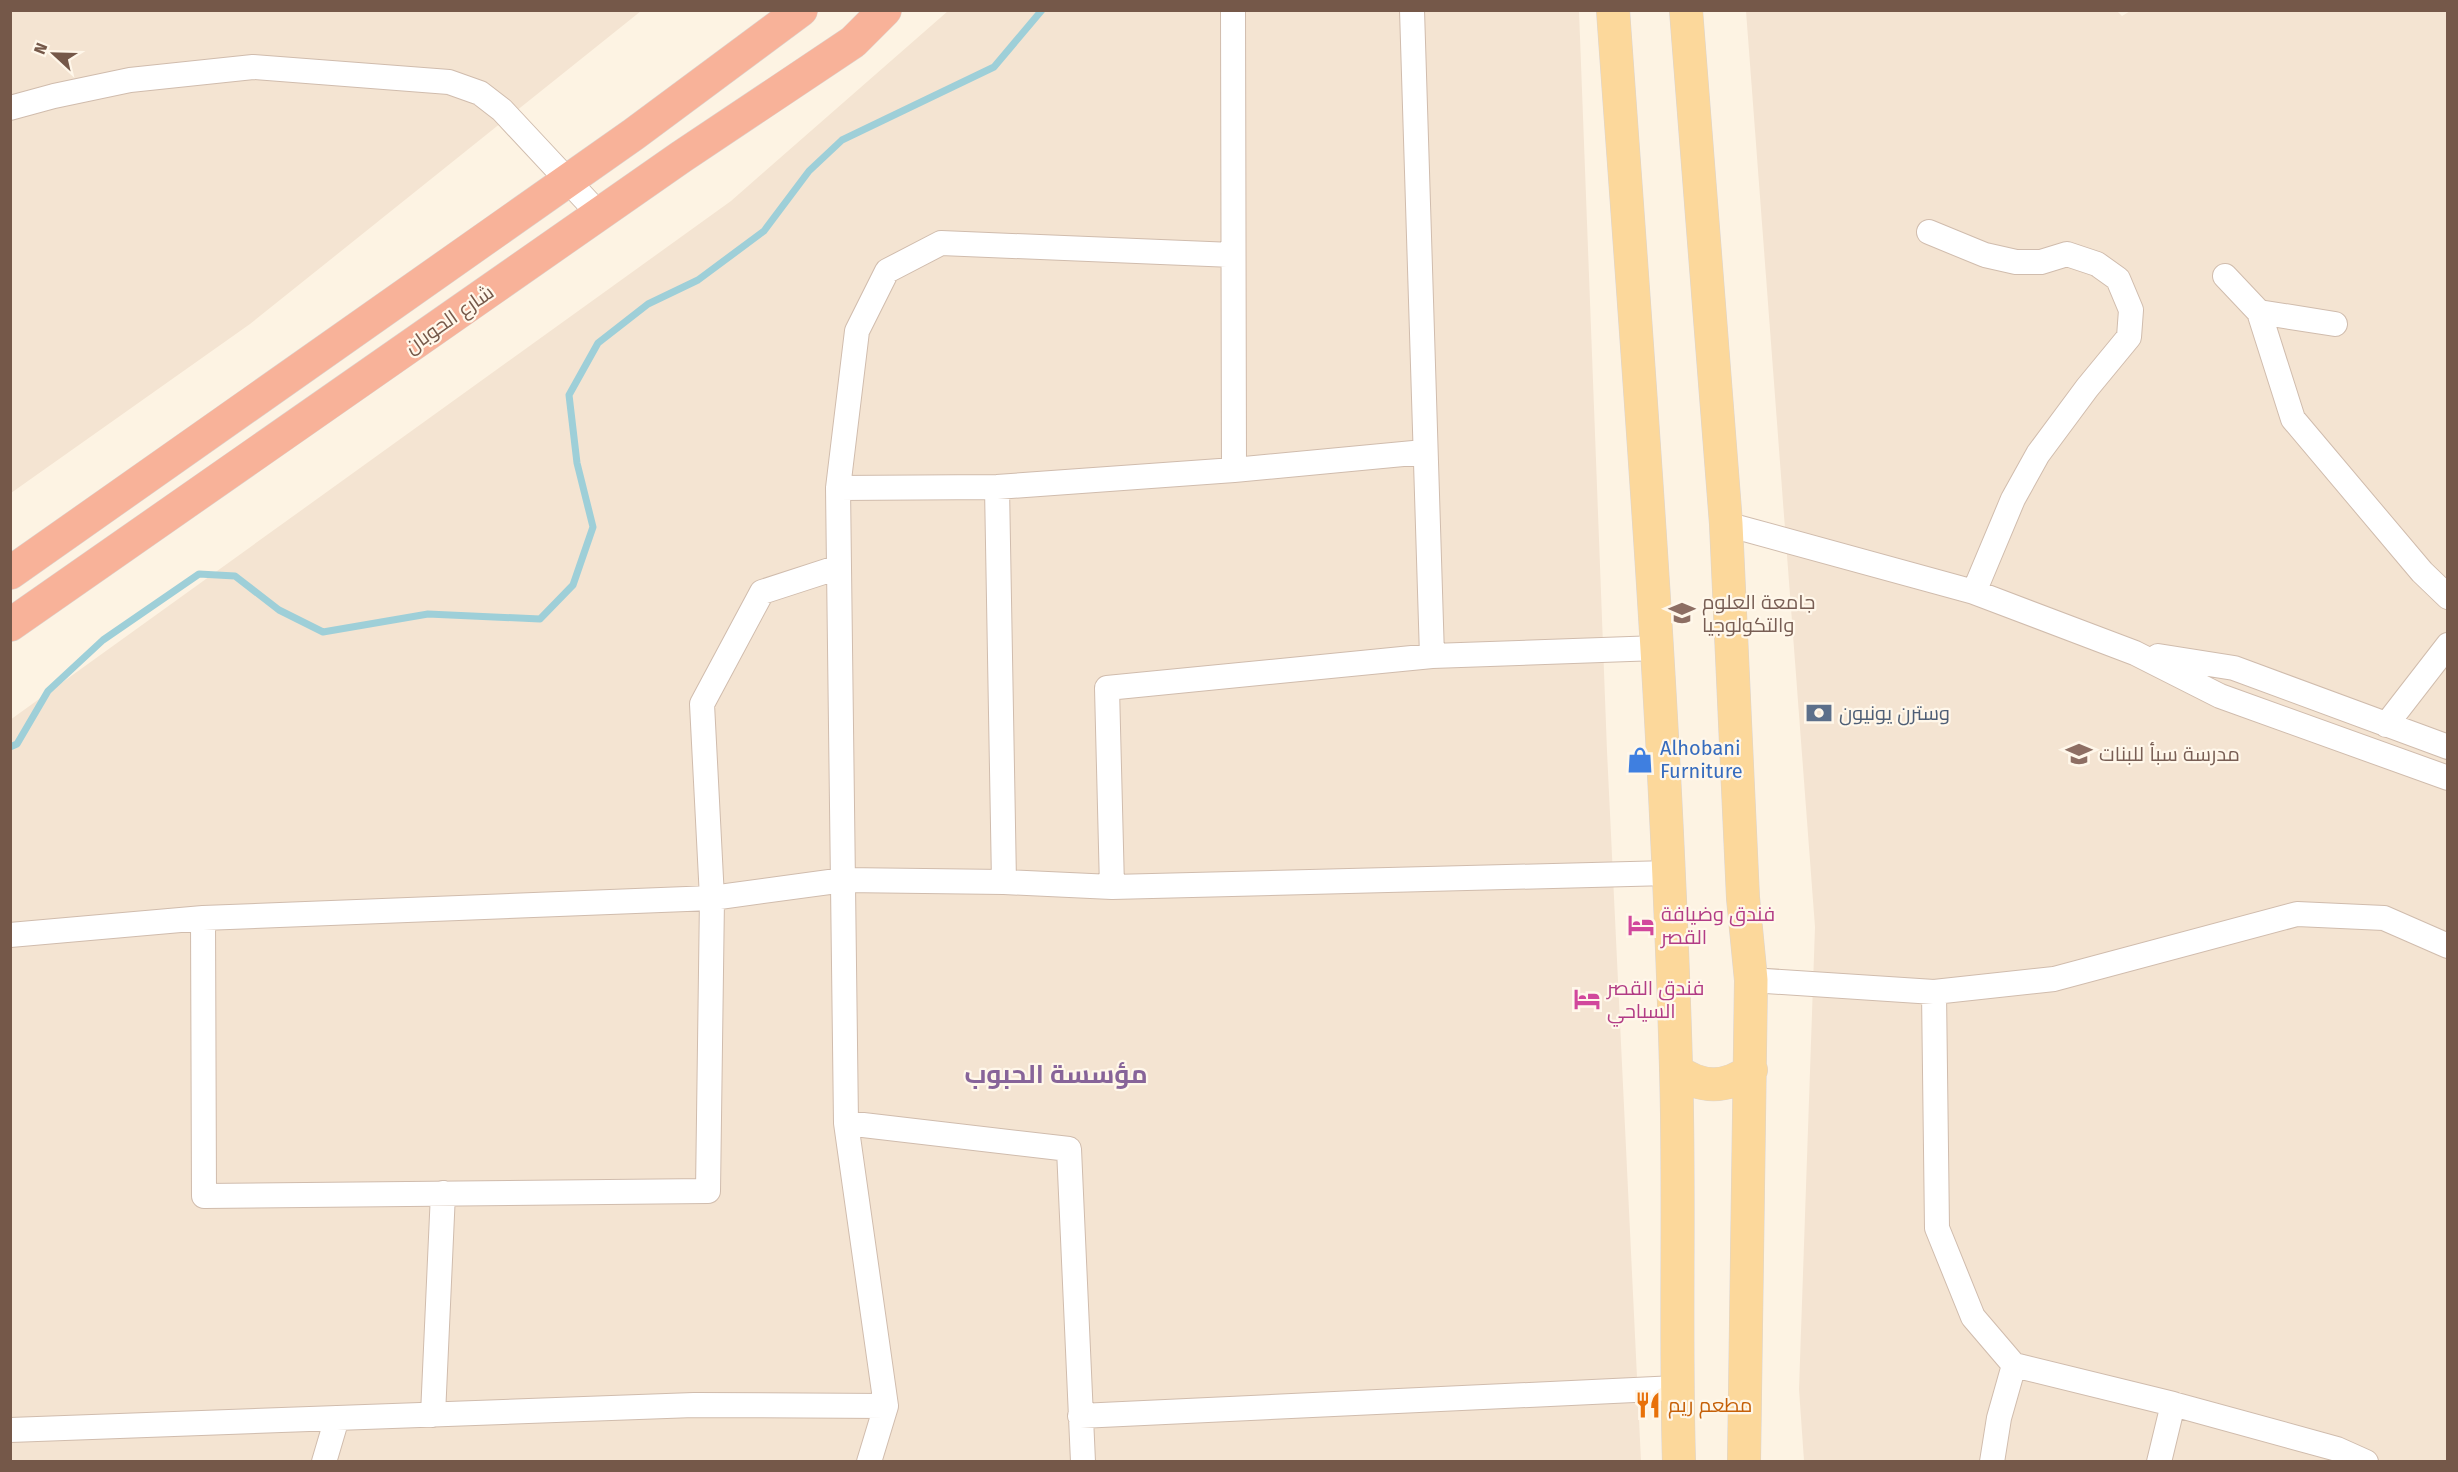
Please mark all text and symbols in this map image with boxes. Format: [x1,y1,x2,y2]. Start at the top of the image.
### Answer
north arrow [24,24,84,84]
text: N [30,40,51,57]
street label: شارع الحوبان [400,280,499,360]
place label: جامعة العلوم والتكولوجيا [1702,590,1815,637]
school or university icon: جامعة العلوم والتكولوجيا [1667,598,1697,628]
bank icon: وسترن يونيون [1804,698,1834,728]
place label: وسترن يونيون [1839,701,1950,726]
place label: Alhobani Furniture [1660,736,1743,783]
school or university icon: مدرسة سبأ للبنات [2064,739,2094,769]
place label: مدرسة سبأ للبنات [2099,742,2240,766]
shop icon: Alhobani Furniture [1625,745,1655,775]
place label: فندق وضيافة القصر [1660,902,1775,949]
hotel icon: فندق وضيافة القصر [1626,910,1656,940]
place label: فندق القصر السياحي [1606,976,1704,1027]
hotel icon: فندق القصر السياحي [1572,984,1602,1014]
district label: مؤسسة الحبوب [964,1059,1148,1090]
restaurant icon: مطعم ريم [1633,1390,1663,1420]
place label: مطعم ريم [1668,1393,1752,1419]

